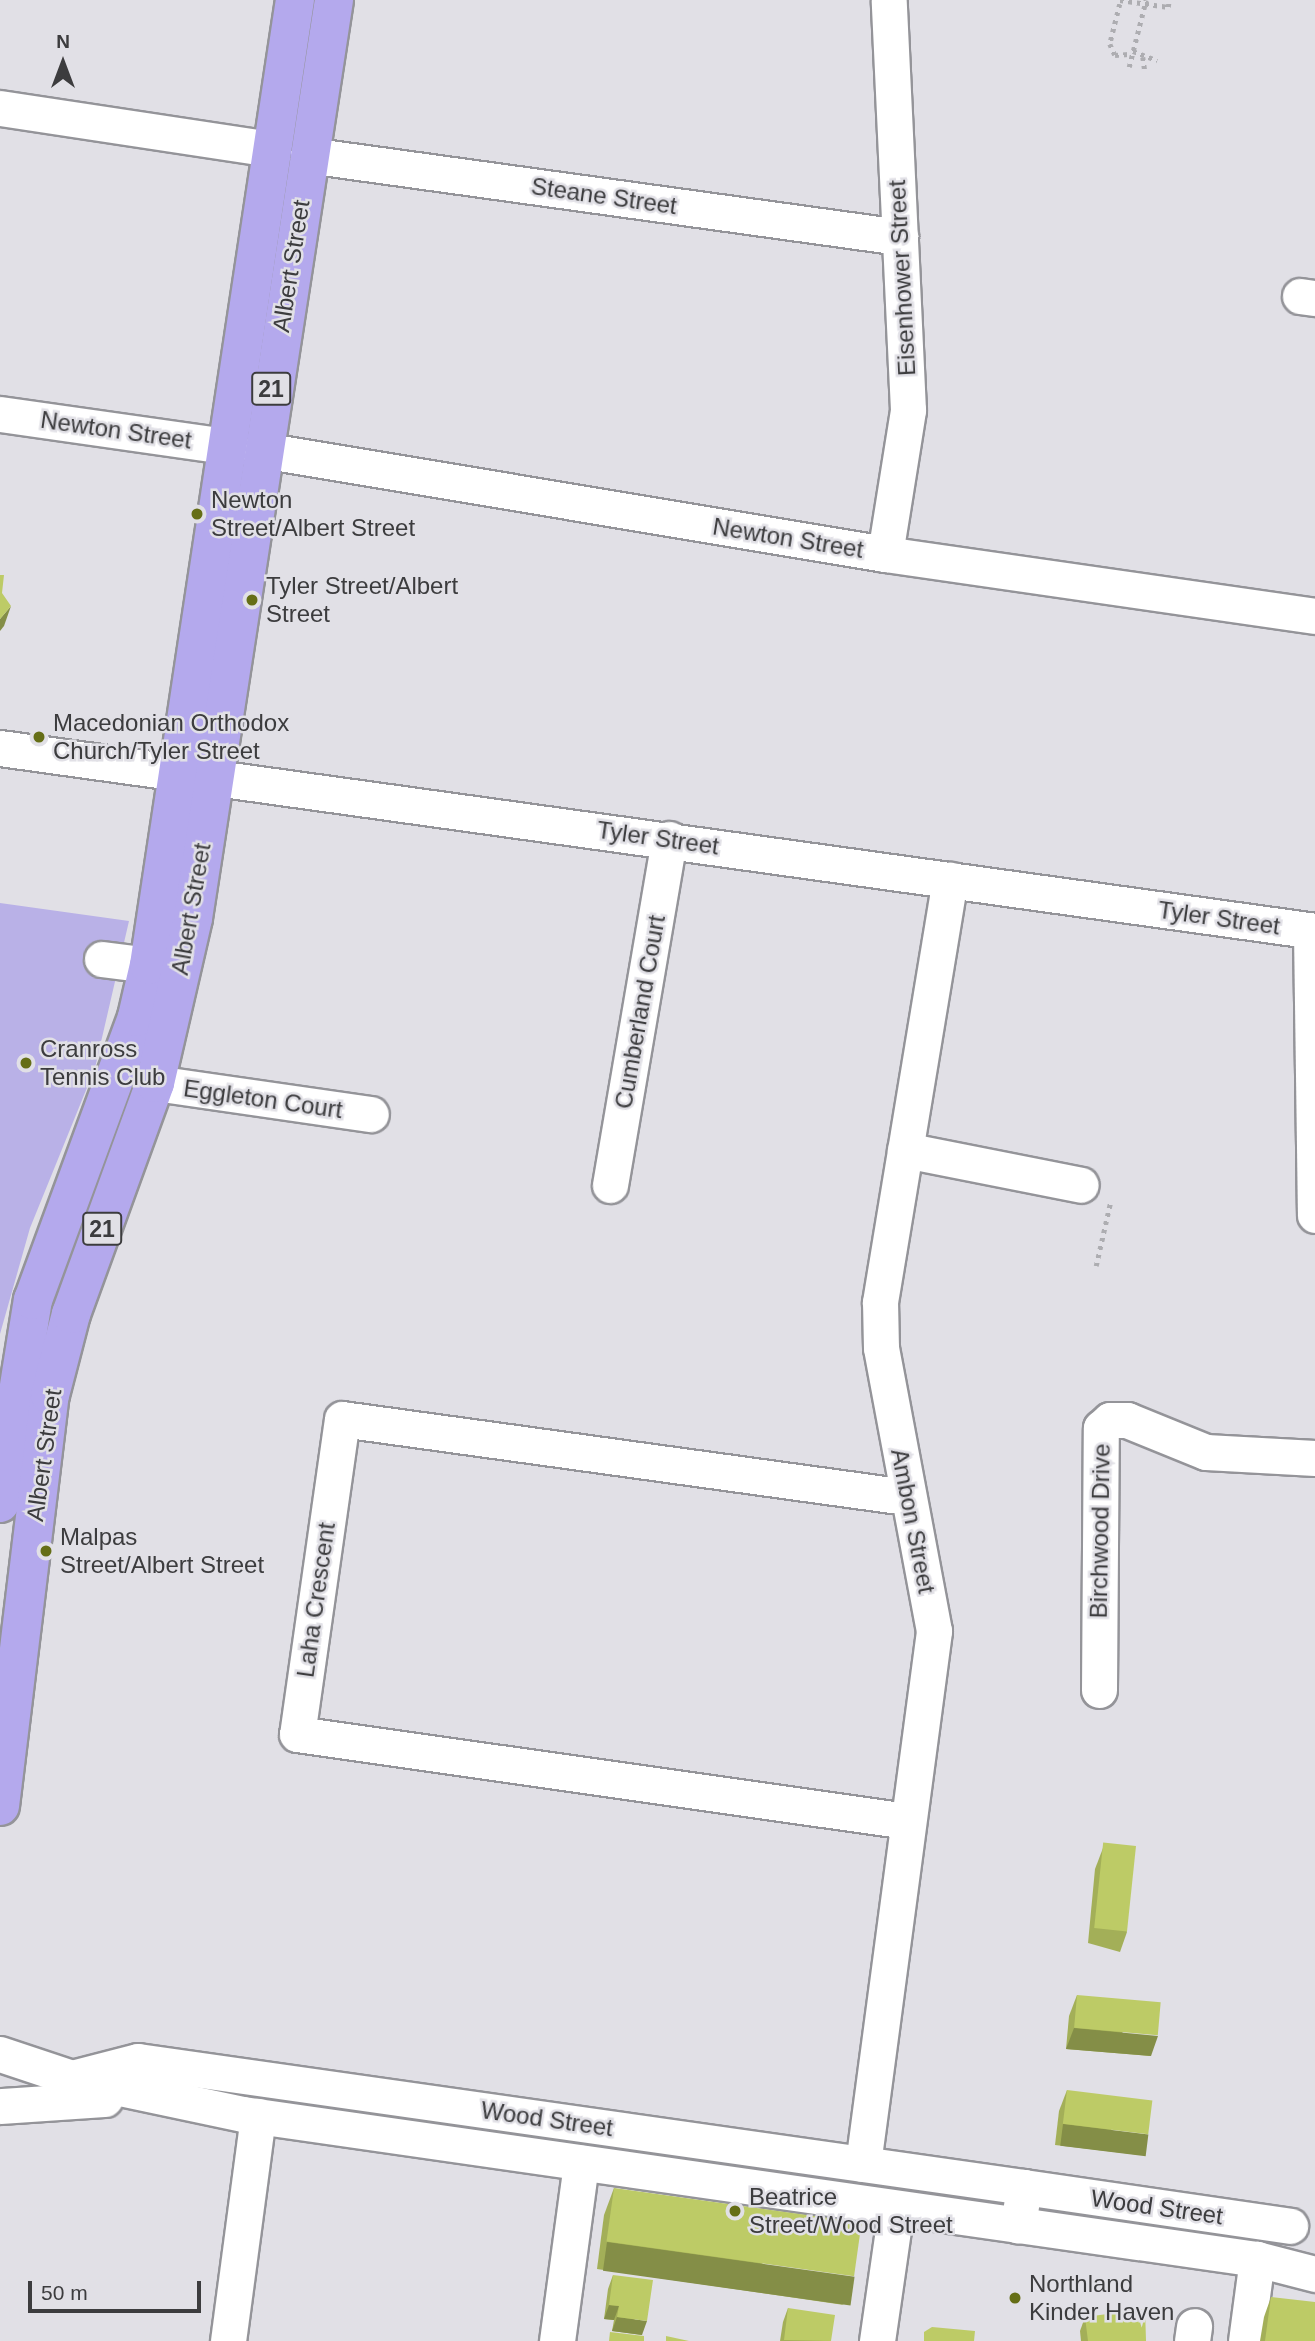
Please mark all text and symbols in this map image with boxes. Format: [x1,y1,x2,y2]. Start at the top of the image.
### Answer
north arrow [28,28,98,98]
text: N [56,31,70,52]
street label: Steane Street [529,172,679,220]
street label: Eisenhower Street [882,179,922,377]
street label: Albert Street [266,198,316,334]
road number: 21 [250,370,292,408]
street label: Newton Street [39,405,193,455]
place label: Newton Street/Albert Street [211,486,415,542]
marker: Newton Street/Albert Street [189,506,205,522]
street label: Newton Street [711,512,865,564]
place label: Tyler Street/Albert Street [266,572,458,628]
marker: Tyler Street/Albert Street [244,592,260,608]
place label: Macedonian Orthodox Church/Tyler Street [53,709,289,765]
marker: Macedonian Orthodox Church/Tyler Street [31,729,47,745]
street label: Tyler Street [595,815,721,861]
street label: Albert Street [165,841,217,977]
street label: Tyler Street [1156,895,1282,941]
street label: Cumberland Court [609,913,671,1111]
place label: Cranross Tennis Club [40,1035,165,1091]
marker: Cranross Tennis Club [18,1055,34,1071]
street label: Eggleton Court [182,1074,344,1124]
road number: 21 [81,1210,123,1248]
street label: Albert Street [20,1387,68,1523]
street label: Birchwood Drive [1084,1443,1116,1619]
street label: Ambon Street [885,1446,941,1596]
street label: Laha Crescent [291,1521,341,1679]
place label: Malpas Street/Albert Street [60,1523,264,1579]
marker: Malpas Street/Albert Street [38,1543,54,1559]
street label: Wood Street [479,2095,615,2143]
place label: Beatrice Street/Wood Street [749,2183,953,2239]
street label: Wood Street [1089,2183,1225,2231]
marker: Beatrice Street/Wood Street [727,2203,743,2219]
scale bar [32,2268,205,2312]
place label: Northland Kinder Haven [1029,2270,1174,2326]
text: 50 m [41,2281,88,2304]
marker: Northland Kinder Haven [1007,2290,1023,2306]

